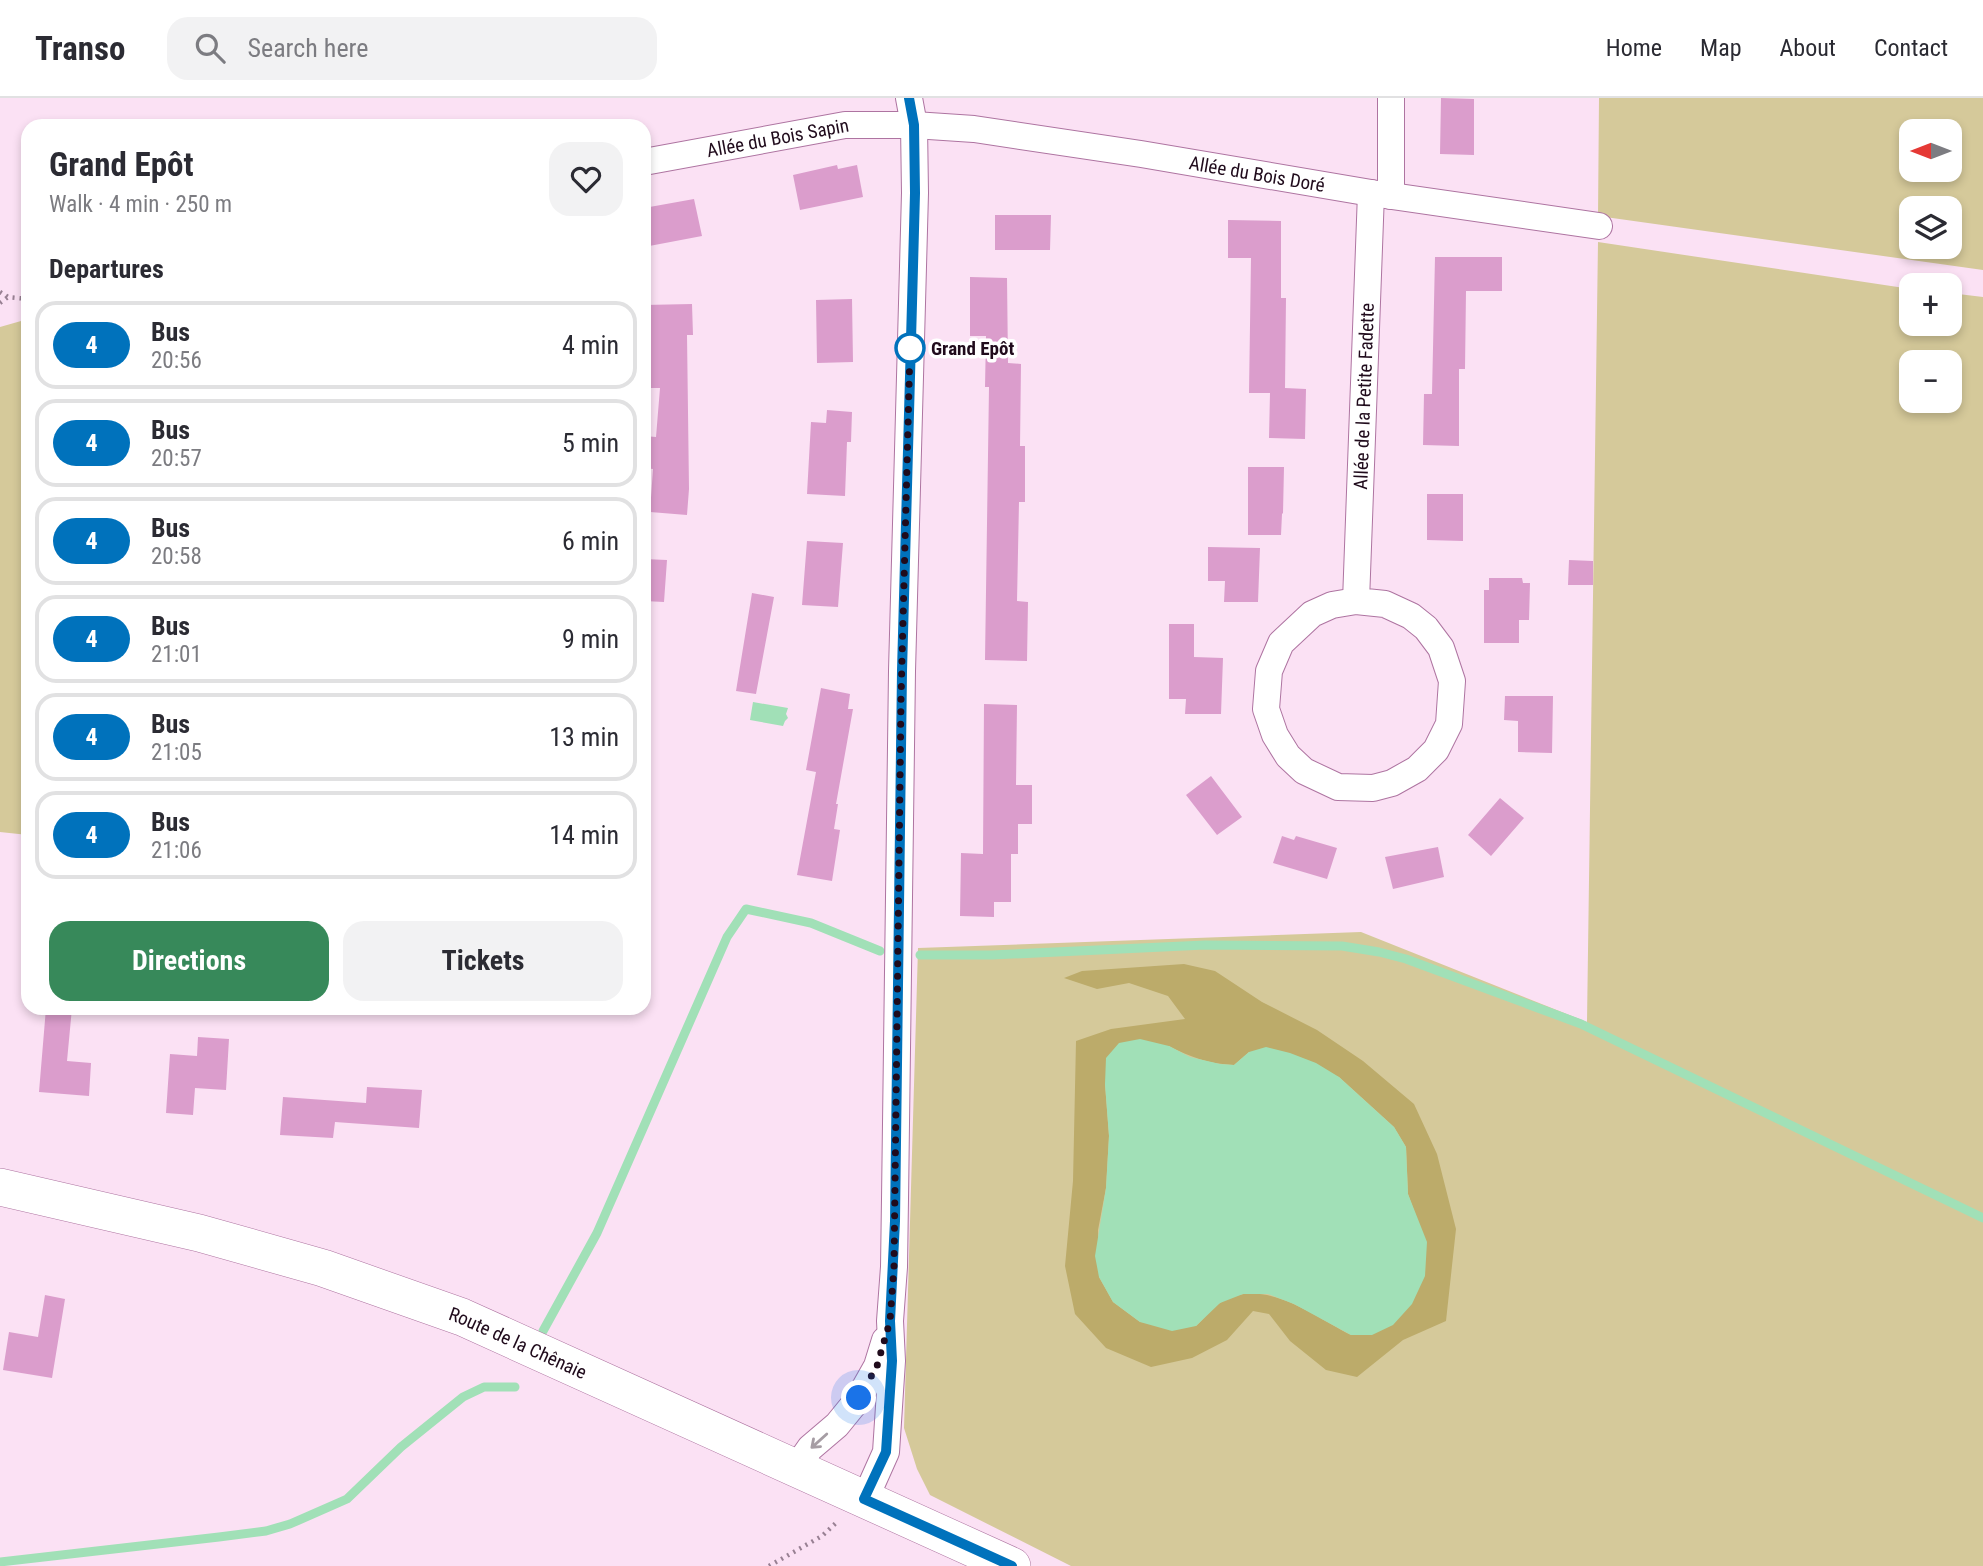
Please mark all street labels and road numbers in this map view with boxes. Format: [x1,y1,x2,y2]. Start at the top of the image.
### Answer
street label: Allée du Bois Sapin [705,113,851,162]
street label: Allée du Bois Doré [1187,151,1327,196]
street label: Allée de la Petite Fadette [1349,302,1378,490]
street label: Route de la Chênaie [446,1302,591,1384]

